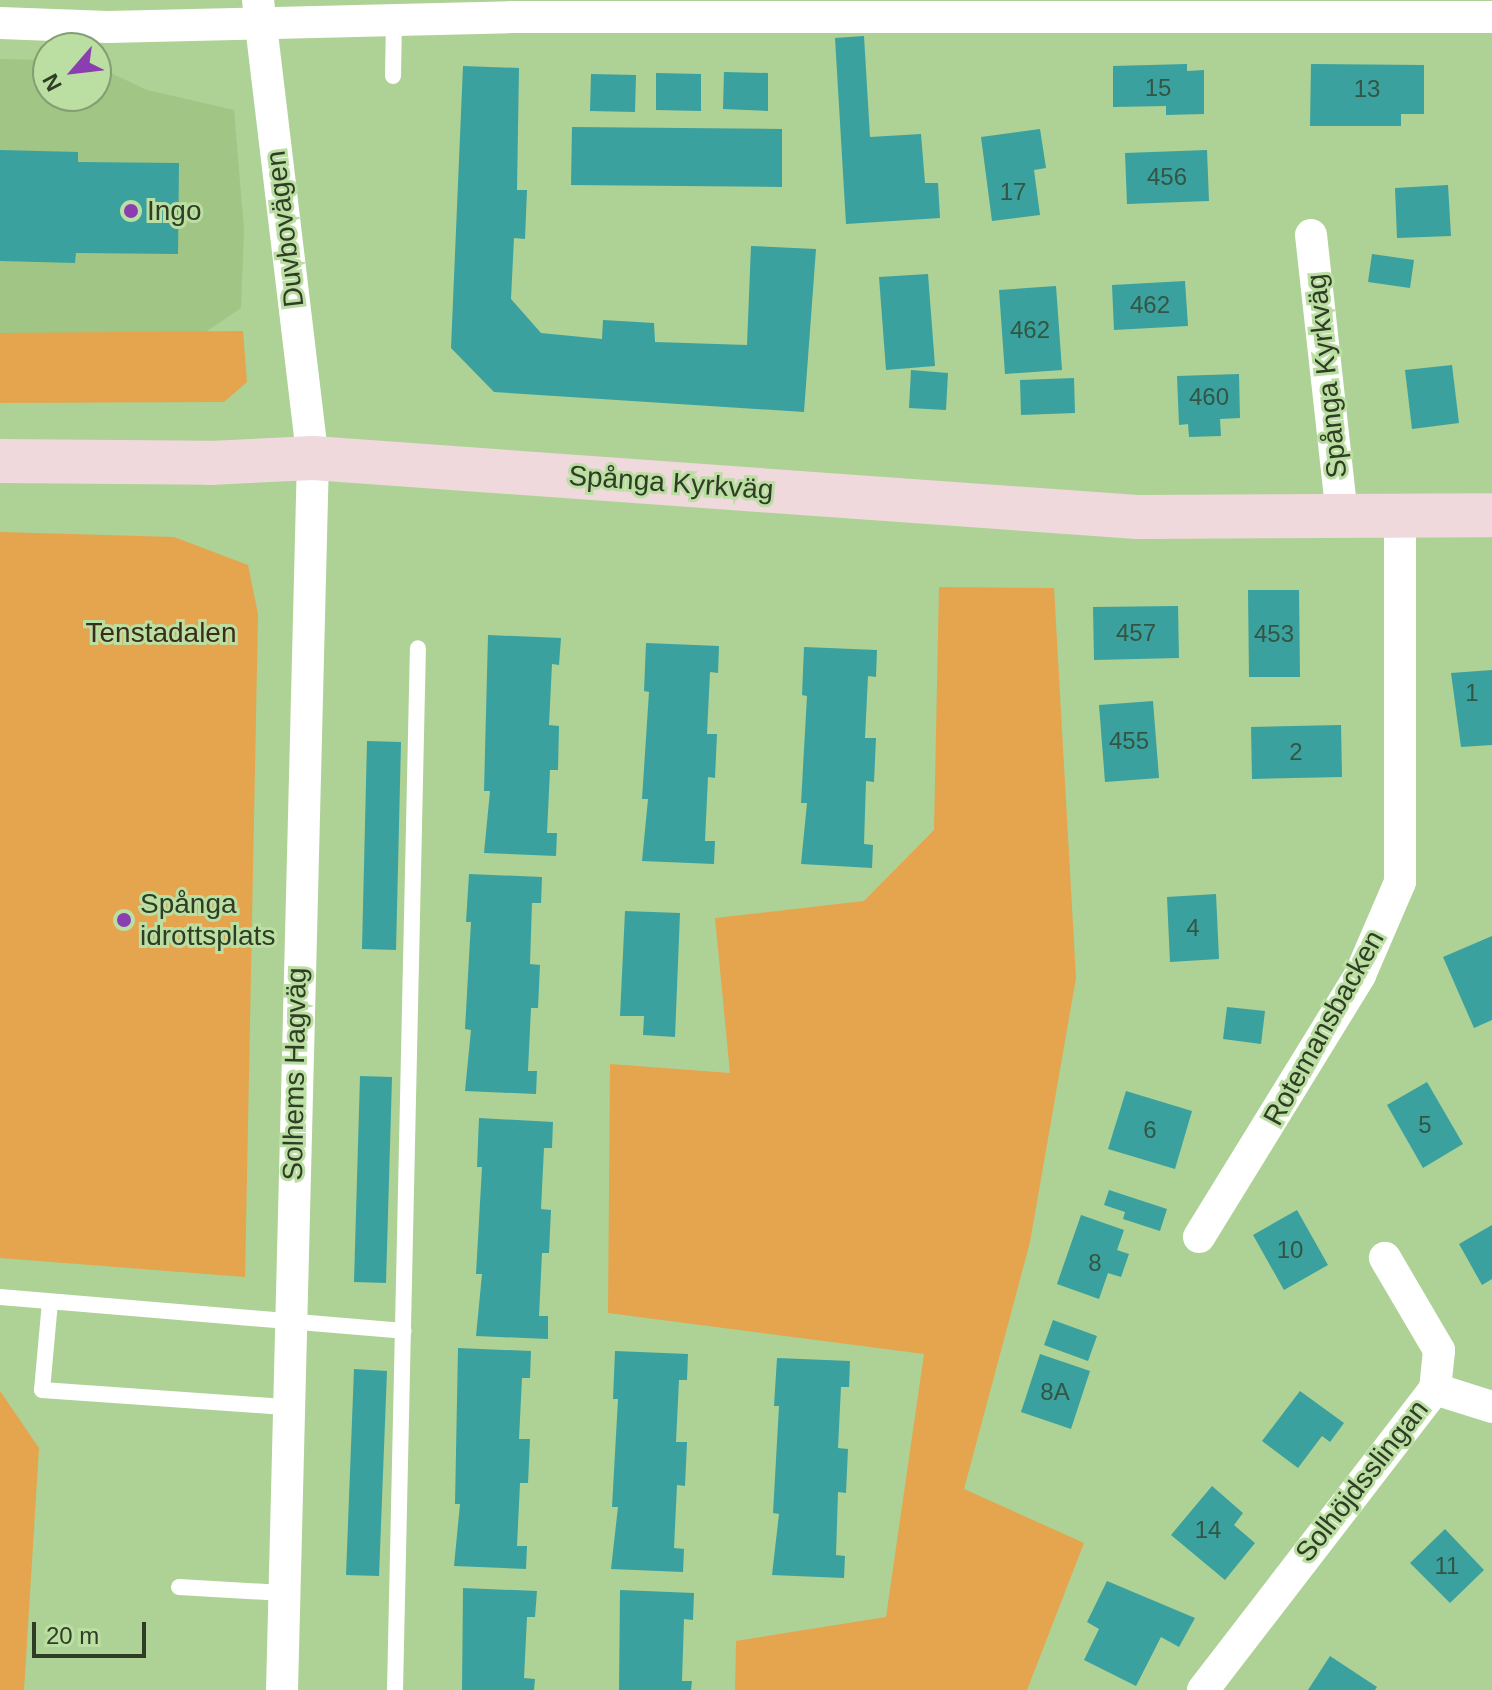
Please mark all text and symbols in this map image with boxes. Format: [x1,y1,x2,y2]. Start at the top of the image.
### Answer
north arrow [32,32,112,112]
text: N [37,70,67,95]
house number: 15 [1145,74,1171,102]
house number: 13 [1354,75,1380,103]
street label: Duvbovägen [259,149,311,309]
house number: 456 [1147,163,1187,191]
house number: 17 [1000,178,1026,206]
place label: Ingo [147,194,201,228]
marker: Ingo [122,202,140,220]
street label: Spånga Kyrkväg [1300,272,1354,480]
house number: 462 [1130,291,1170,319]
house number: 462 [1010,316,1050,344]
house number: 460 [1189,383,1229,411]
street label: Spånga Kyrkväg [567,459,775,507]
park label: Tenstadalen [85,616,237,650]
house number: 457 [1116,619,1156,647]
house number: 453 [1254,620,1294,648]
house number: 1 [1465,679,1479,707]
house number: 455 [1109,727,1149,755]
house number: 2 [1289,738,1303,766]
place label: Spånga idrottsplats [140,887,275,953]
marker: Spånga idrottsplats [115,911,133,929]
house number: 4 [1186,914,1200,942]
street label: Rotemansbacken [1256,925,1392,1131]
street label: Solhems Hagväg [276,967,314,1181]
house number: 5 [1418,1111,1432,1139]
house number: 6 [1143,1116,1157,1144]
house number: 10 [1277,1236,1303,1264]
house number: 8 [1088,1249,1102,1277]
house number: 8A [1040,1378,1070,1406]
street label: Solhöjdsslingan [1288,1393,1436,1569]
house number: 14 [1195,1516,1221,1544]
house number: 11 [1435,1552,1459,1580]
scale bar [36,1606,150,1656]
text: 20 m [46,1622,99,1649]

